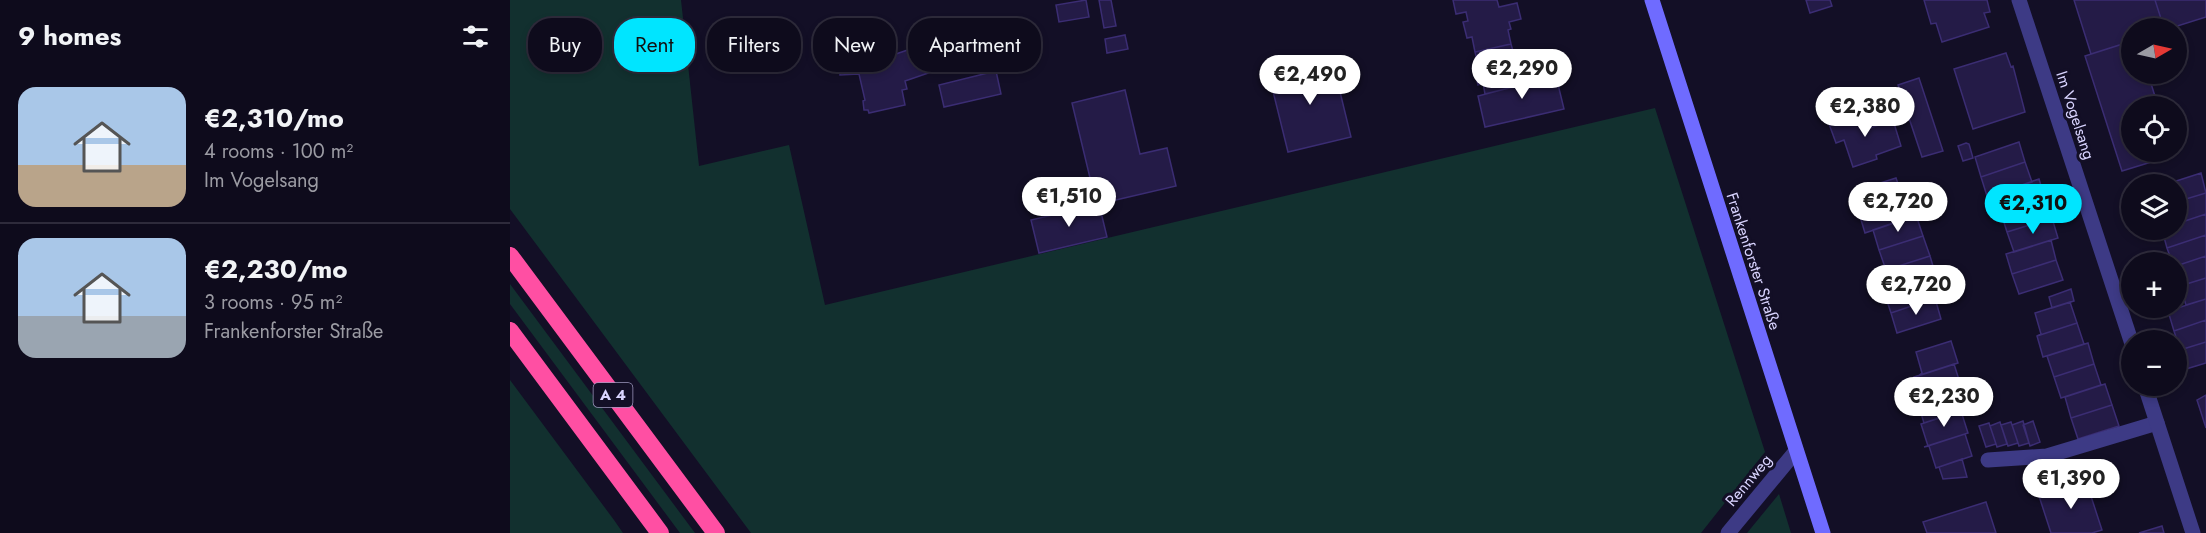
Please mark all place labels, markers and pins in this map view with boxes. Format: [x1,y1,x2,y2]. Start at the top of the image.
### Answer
pin: €2,290 [1473,49,1571,100]
pin: €2,490 [1261,55,1359,106]
pin: €2,380 [1816,87,1914,138]
pin: €1,510 [1020,177,1118,228]
pin: €2,720 [1849,182,1947,233]
pin: €2,310 [1984,184,2082,235]
pin: €2,720 [1867,265,1965,316]
pin: €2,230 [1895,377,1993,428]
pin: €1,390 [2022,459,2120,510]

